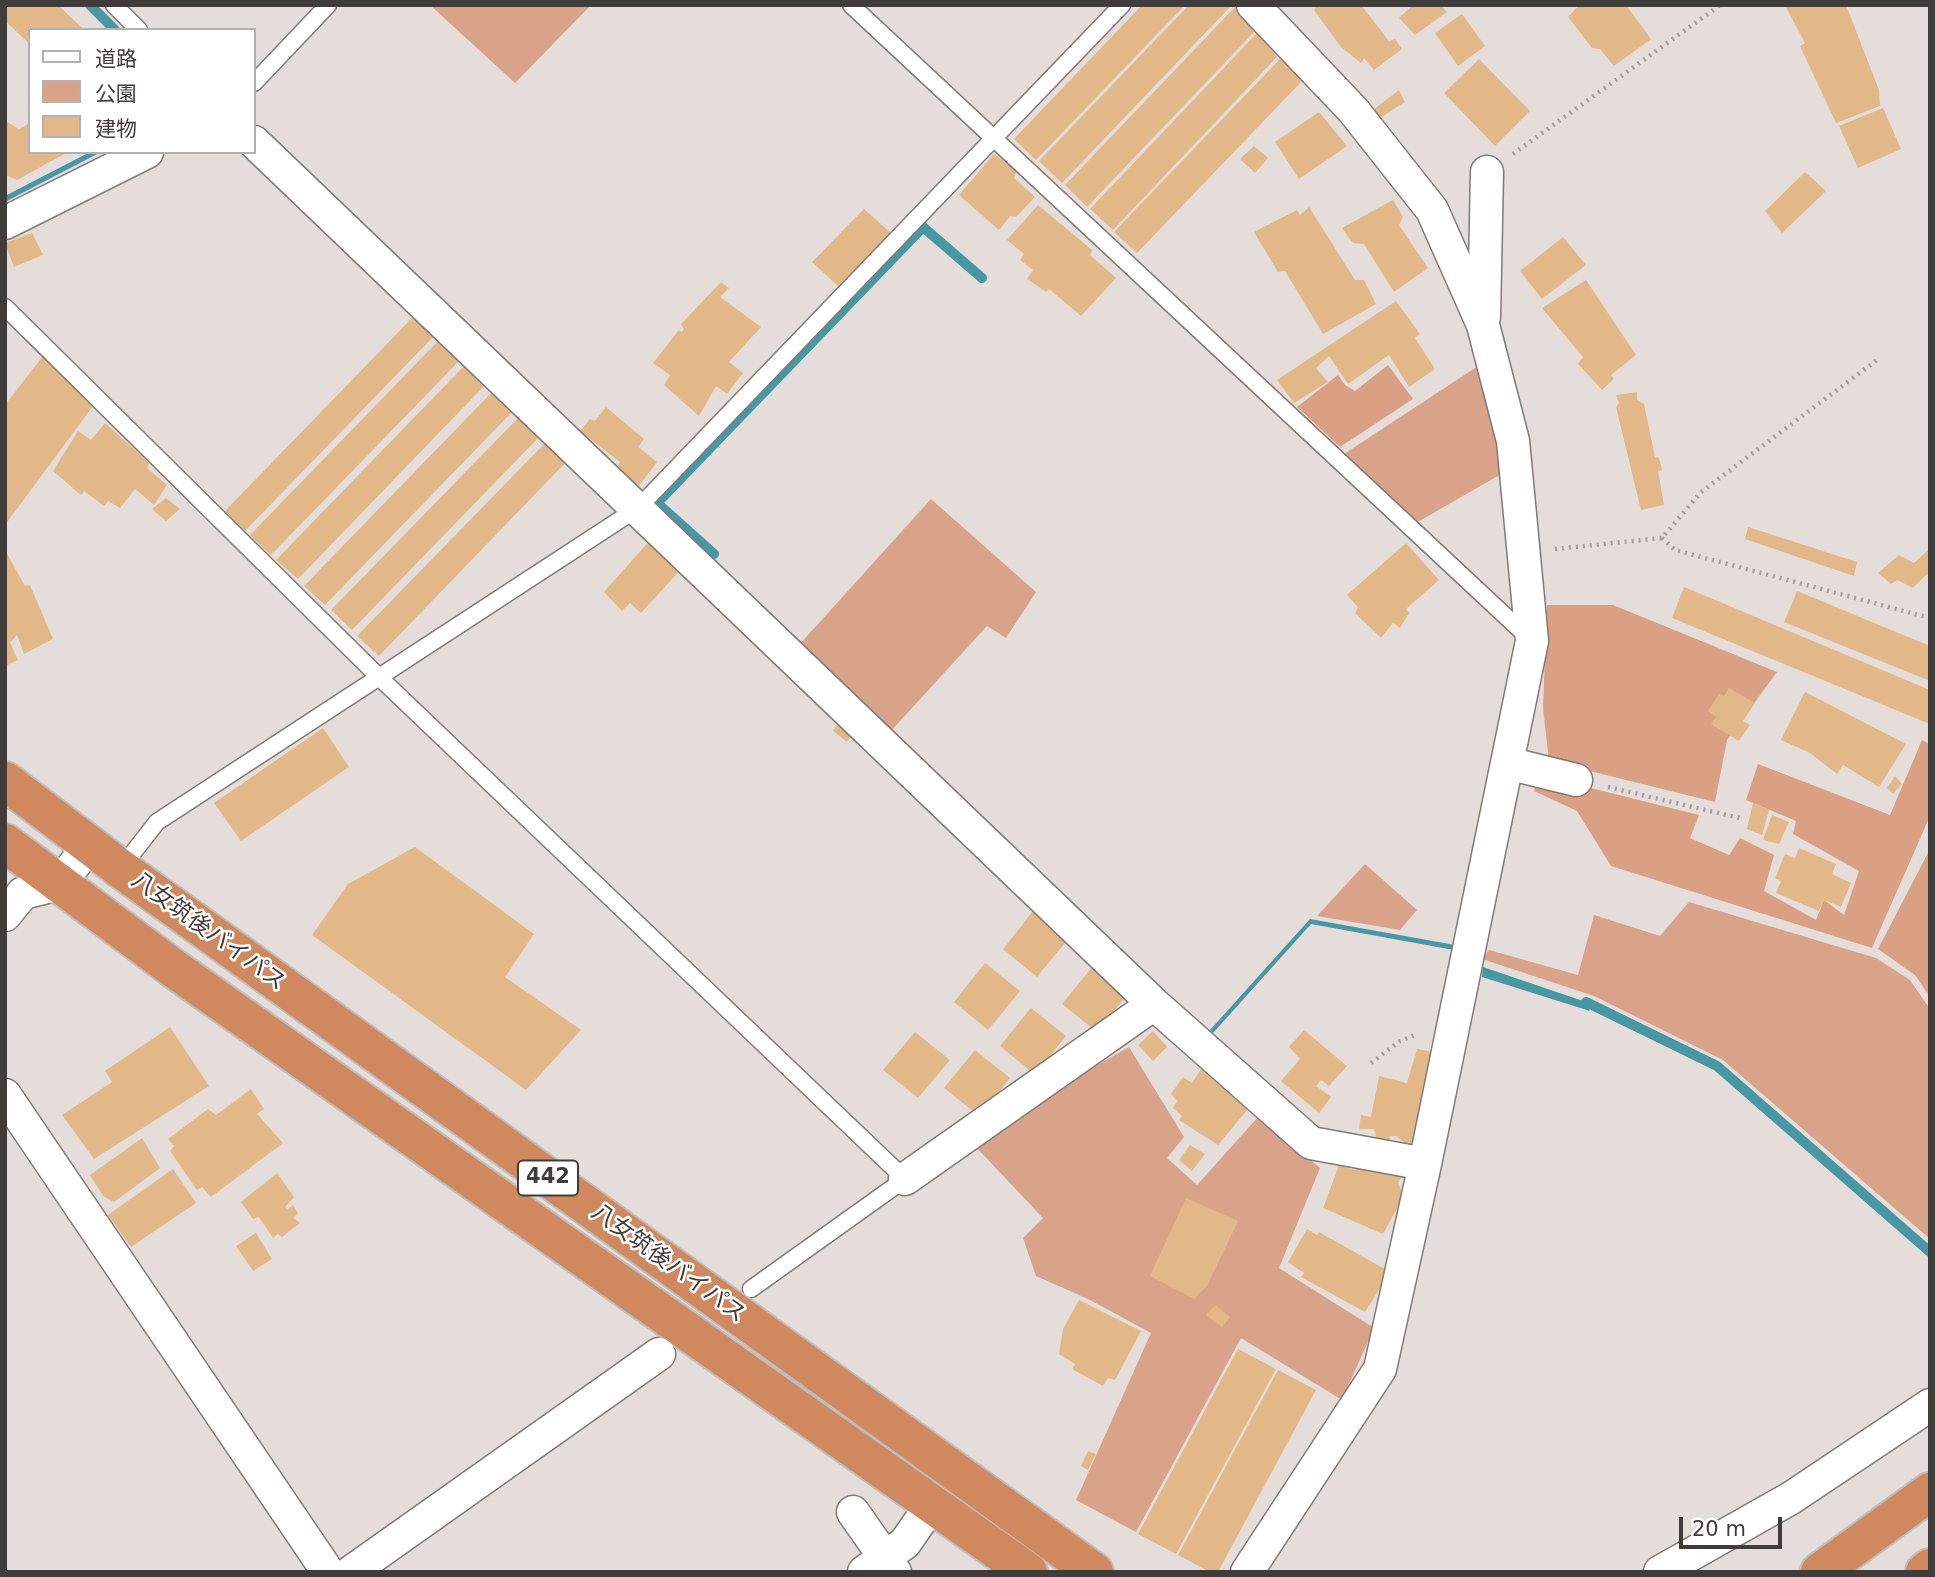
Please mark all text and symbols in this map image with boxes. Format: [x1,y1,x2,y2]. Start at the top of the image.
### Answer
legend [28,28,256,154]
text: 道路 [95,47,137,71]
text: 公園 [95,82,137,106]
text: 建物 [95,117,137,141]
street label: 八女筑後バイパス [125,867,291,997]
road number: 442 [518,1160,578,1196]
street label: 八女筑後バイパス [585,1199,751,1329]
scale bar [1683,1504,1786,1548]
text: 20 m [1692,1517,1746,1541]

